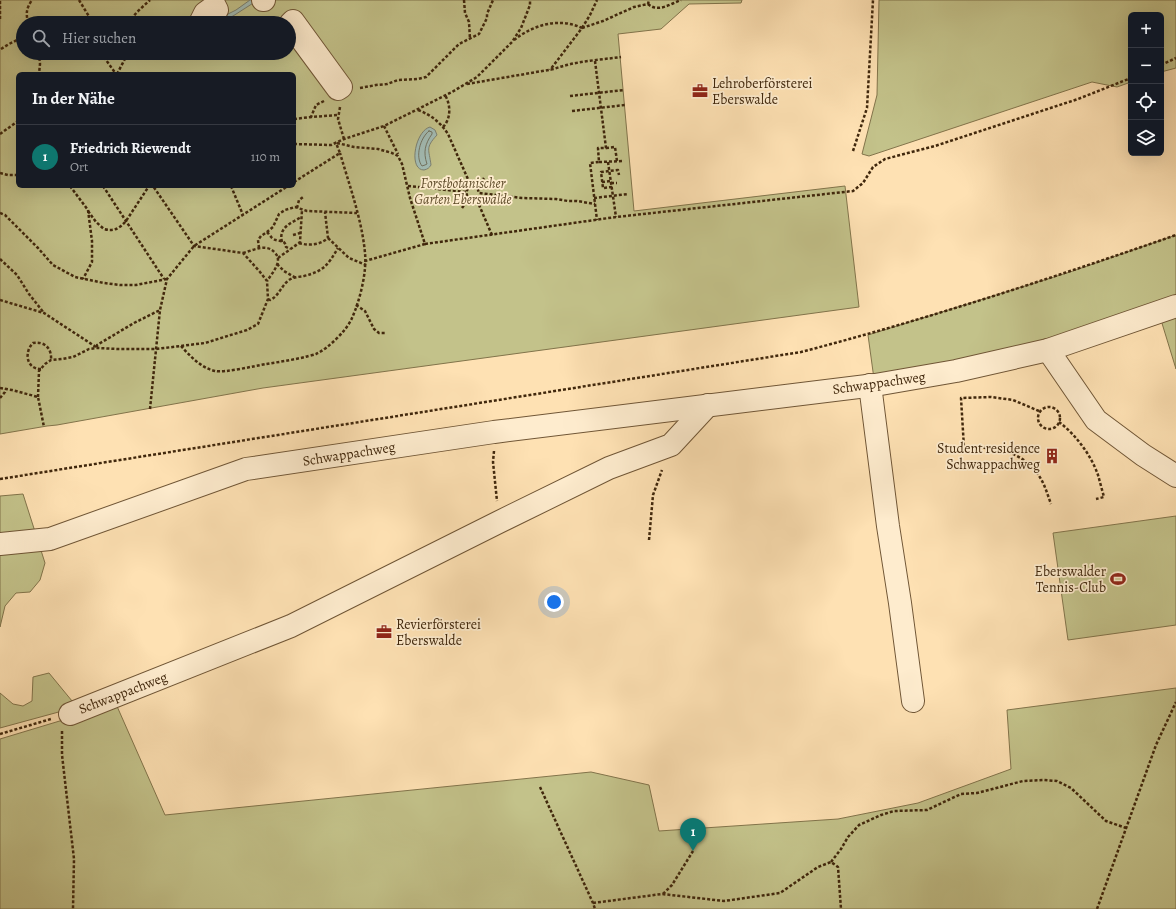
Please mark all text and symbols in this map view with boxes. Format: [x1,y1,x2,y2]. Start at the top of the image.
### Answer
map controls [1128,12,1164,156]
button: + [1128,12,1164,48]
search box [16,16,296,60]
icon: search [30,27,52,49]
text: Hier suchen [62,28,136,48]
button: − [1128,48,1164,84]
place label: Lehroberförsterei Eberswalde [712,74,813,109]
office icon: Lehroberförsterei Eberswalde [691,82,709,100]
button: locate [1128,84,1164,120]
text: In der Nähe [32,87,115,110]
button: layers [1128,120,1164,156]
text: Friedrich Riewendt [70,138,191,158]
text: 1 [43,148,47,165]
text: 110 m [251,148,280,165]
text: Ort [70,158,88,175]
park label: Forstbotanischer Garten Eberswalde [414,174,512,209]
street label: Schwappachweg [831,367,927,399]
street label: Schwappachweg [301,437,397,471]
place label: Student residence Schwappachweg [937,439,1040,474]
building icon: Student residence Schwappachweg [1043,447,1061,465]
place label: Eberswalder Tennis-Club [1035,562,1107,597]
sports icon: Eberswalder Tennis-Club [1109,570,1127,588]
your location [544,592,564,612]
place label: Revierförsterei Eberswalde [396,615,481,650]
office icon: Revierförsterei Eberswalde [375,623,393,641]
street label: Schwappachweg [76,667,170,719]
pin: 1 [680,818,706,851]

